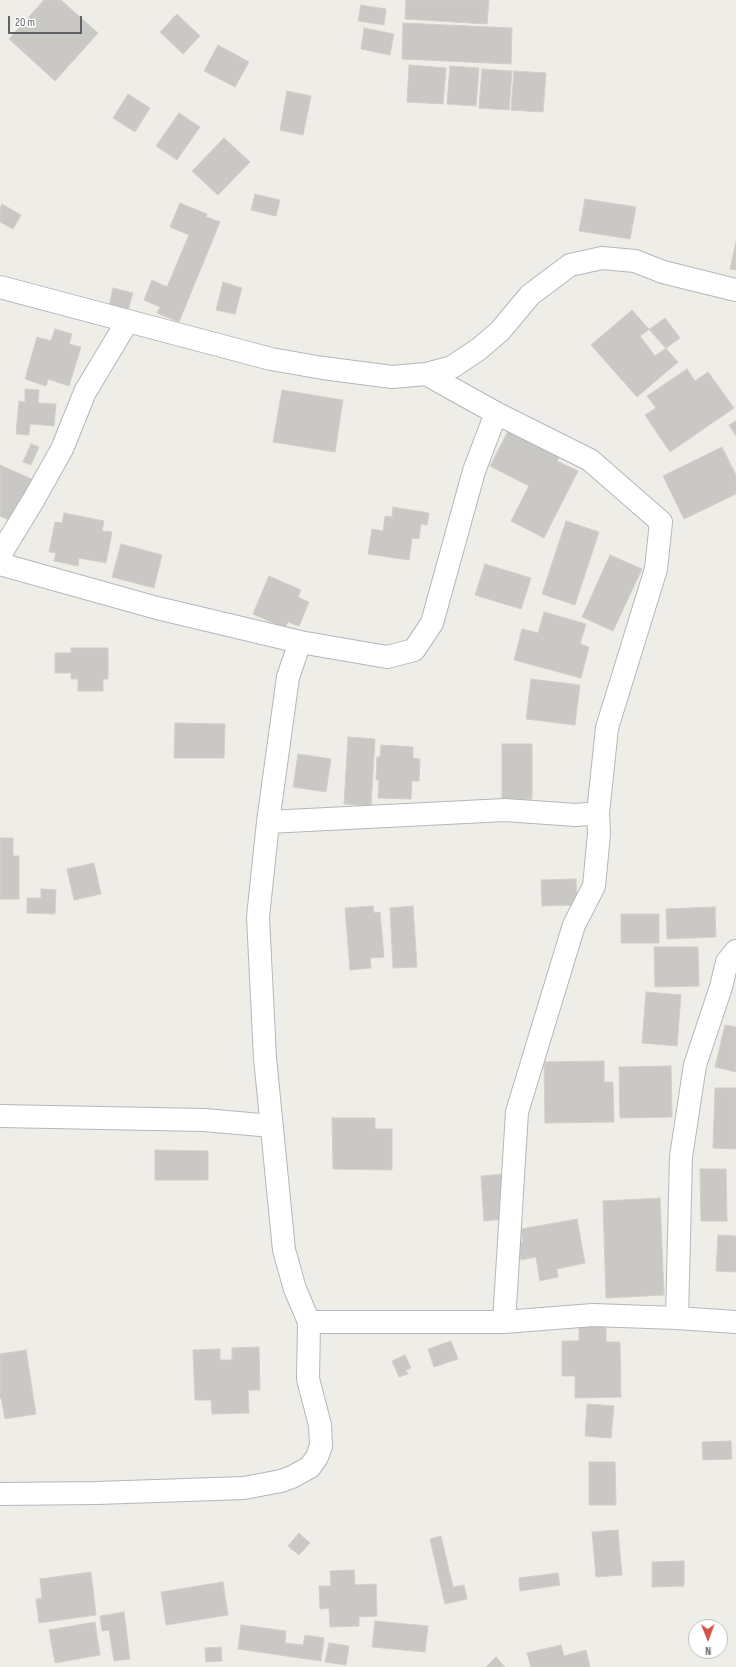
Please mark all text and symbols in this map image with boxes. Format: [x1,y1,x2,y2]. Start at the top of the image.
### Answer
scale bar [10,8,84,34]
text: 20 m [15,15,35,30]
north arrow [688,1619,728,1659]
text: N [705,1644,711,1657]

